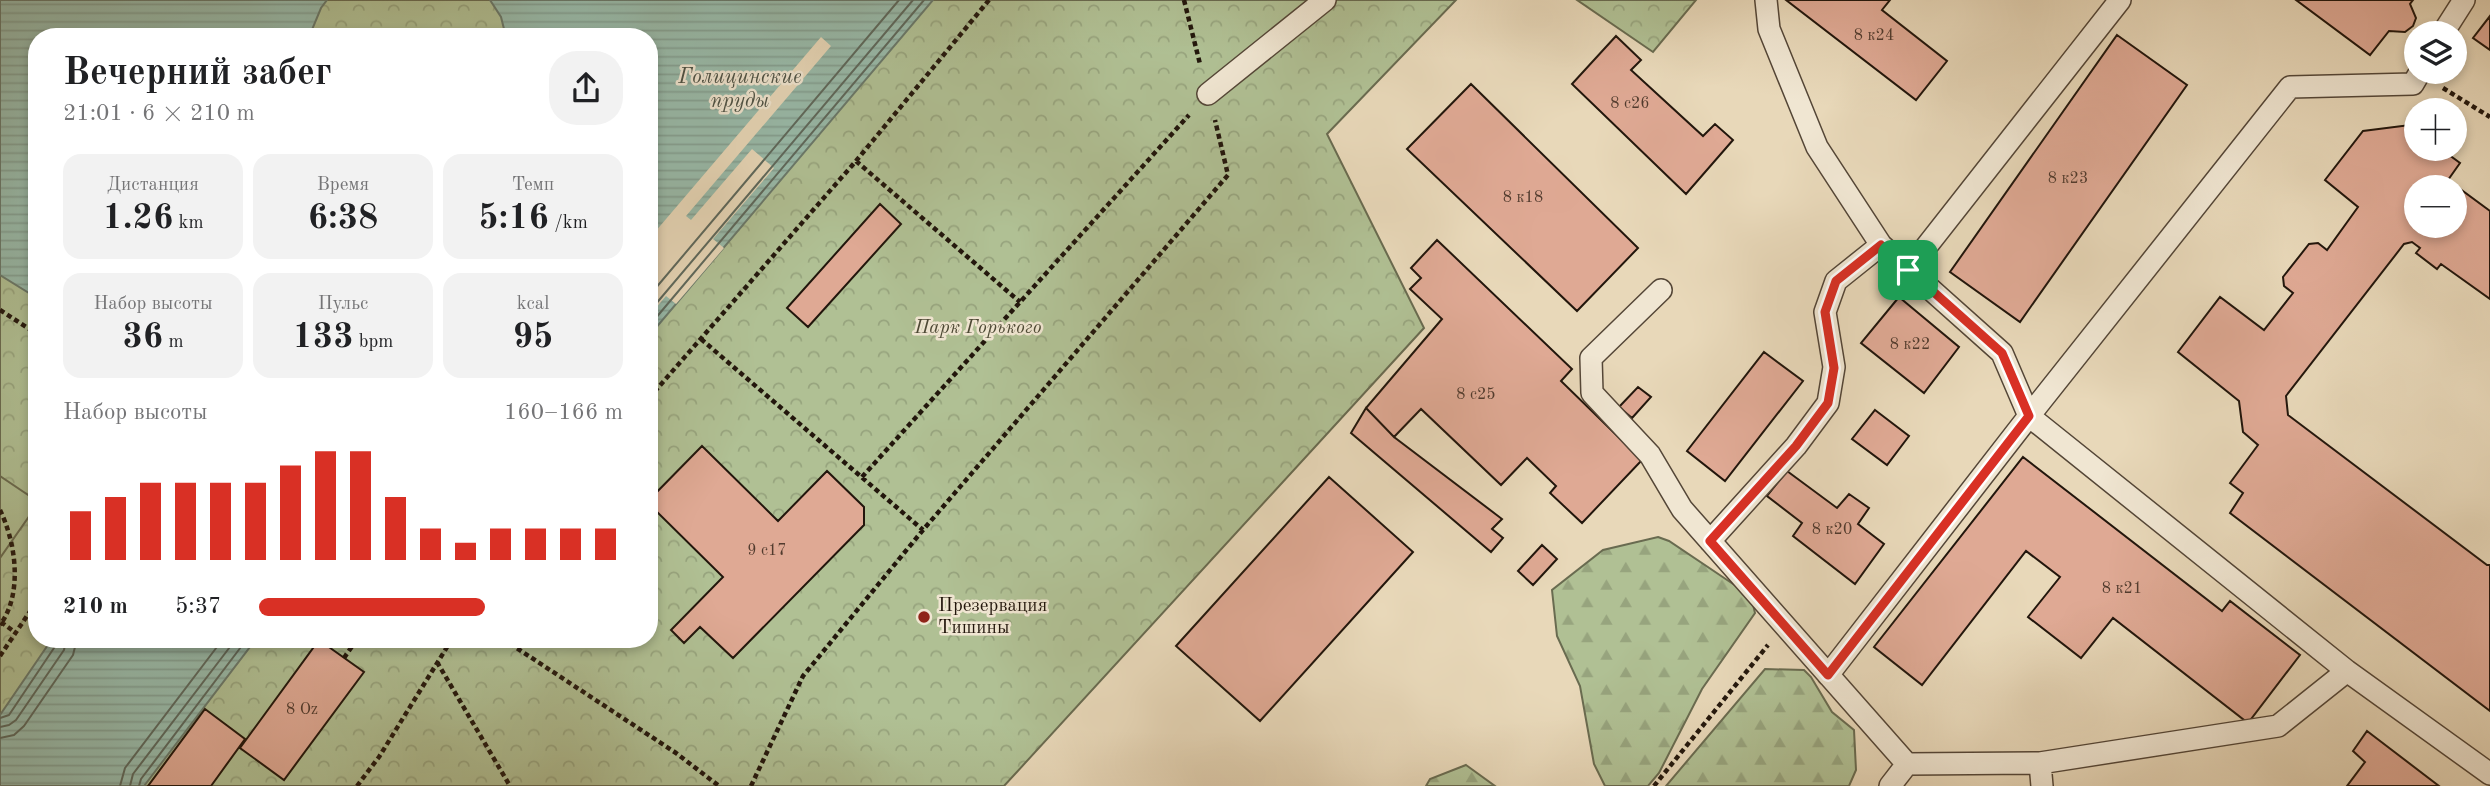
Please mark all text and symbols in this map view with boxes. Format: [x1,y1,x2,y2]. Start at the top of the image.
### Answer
map controls [2404,21,2467,238]
button: layers [2404,21,2467,84]
house number: 8 к24 [1854,28,1894,44]
button: share [549,51,623,125]
text: Вечерний забег [63,55,332,93]
water label: Голицинские пруды [677,67,802,112]
house number: 8 с26 [1610,96,1650,112]
button: + [2404,98,2467,161]
text: 21:01 · 6 × 210 m [63,102,255,125]
house number: 8 к23 [2048,171,2088,187]
button: − [2404,175,2467,238]
text: Дистанция [107,176,199,195]
text: Время [317,176,369,195]
text: Темп [512,176,554,195]
house number: 8 к18 [1503,190,1543,206]
text: 1.26 [103,201,173,236]
text: 6:38 [308,201,378,236]
text: 5:16 [478,201,549,236]
text: km [173,214,204,233]
text: /km [549,214,588,233]
pin [1878,240,1938,300]
icon: arrive [1889,251,1927,289]
text: Набор высоты [93,295,213,314]
text: Пульс [318,295,368,314]
text: kcal [517,295,549,314]
park label: Парк Горького [913,319,1042,338]
text: 36 [122,320,163,355]
text: 133 [293,320,353,355]
text: 95 [513,320,553,355]
text: m [163,333,184,352]
text: bpm [353,333,393,352]
house number: 8 к22 [1890,337,1930,353]
house number: 8 с25 [1456,387,1496,403]
text: Набор высоты [63,401,207,424]
text: 160–166 m [504,401,623,424]
house number: 8 к20 [1812,522,1852,538]
house number: 9 с17 [747,543,787,559]
house number: 8 к21 [2102,581,2142,597]
text: 210 m [63,595,128,618]
text: 5:37 [175,595,221,618]
place label: Презервация Тишины [938,597,1048,638]
marker: Презервация Тишины [916,609,932,625]
house number: 8 Oz [286,702,318,718]

